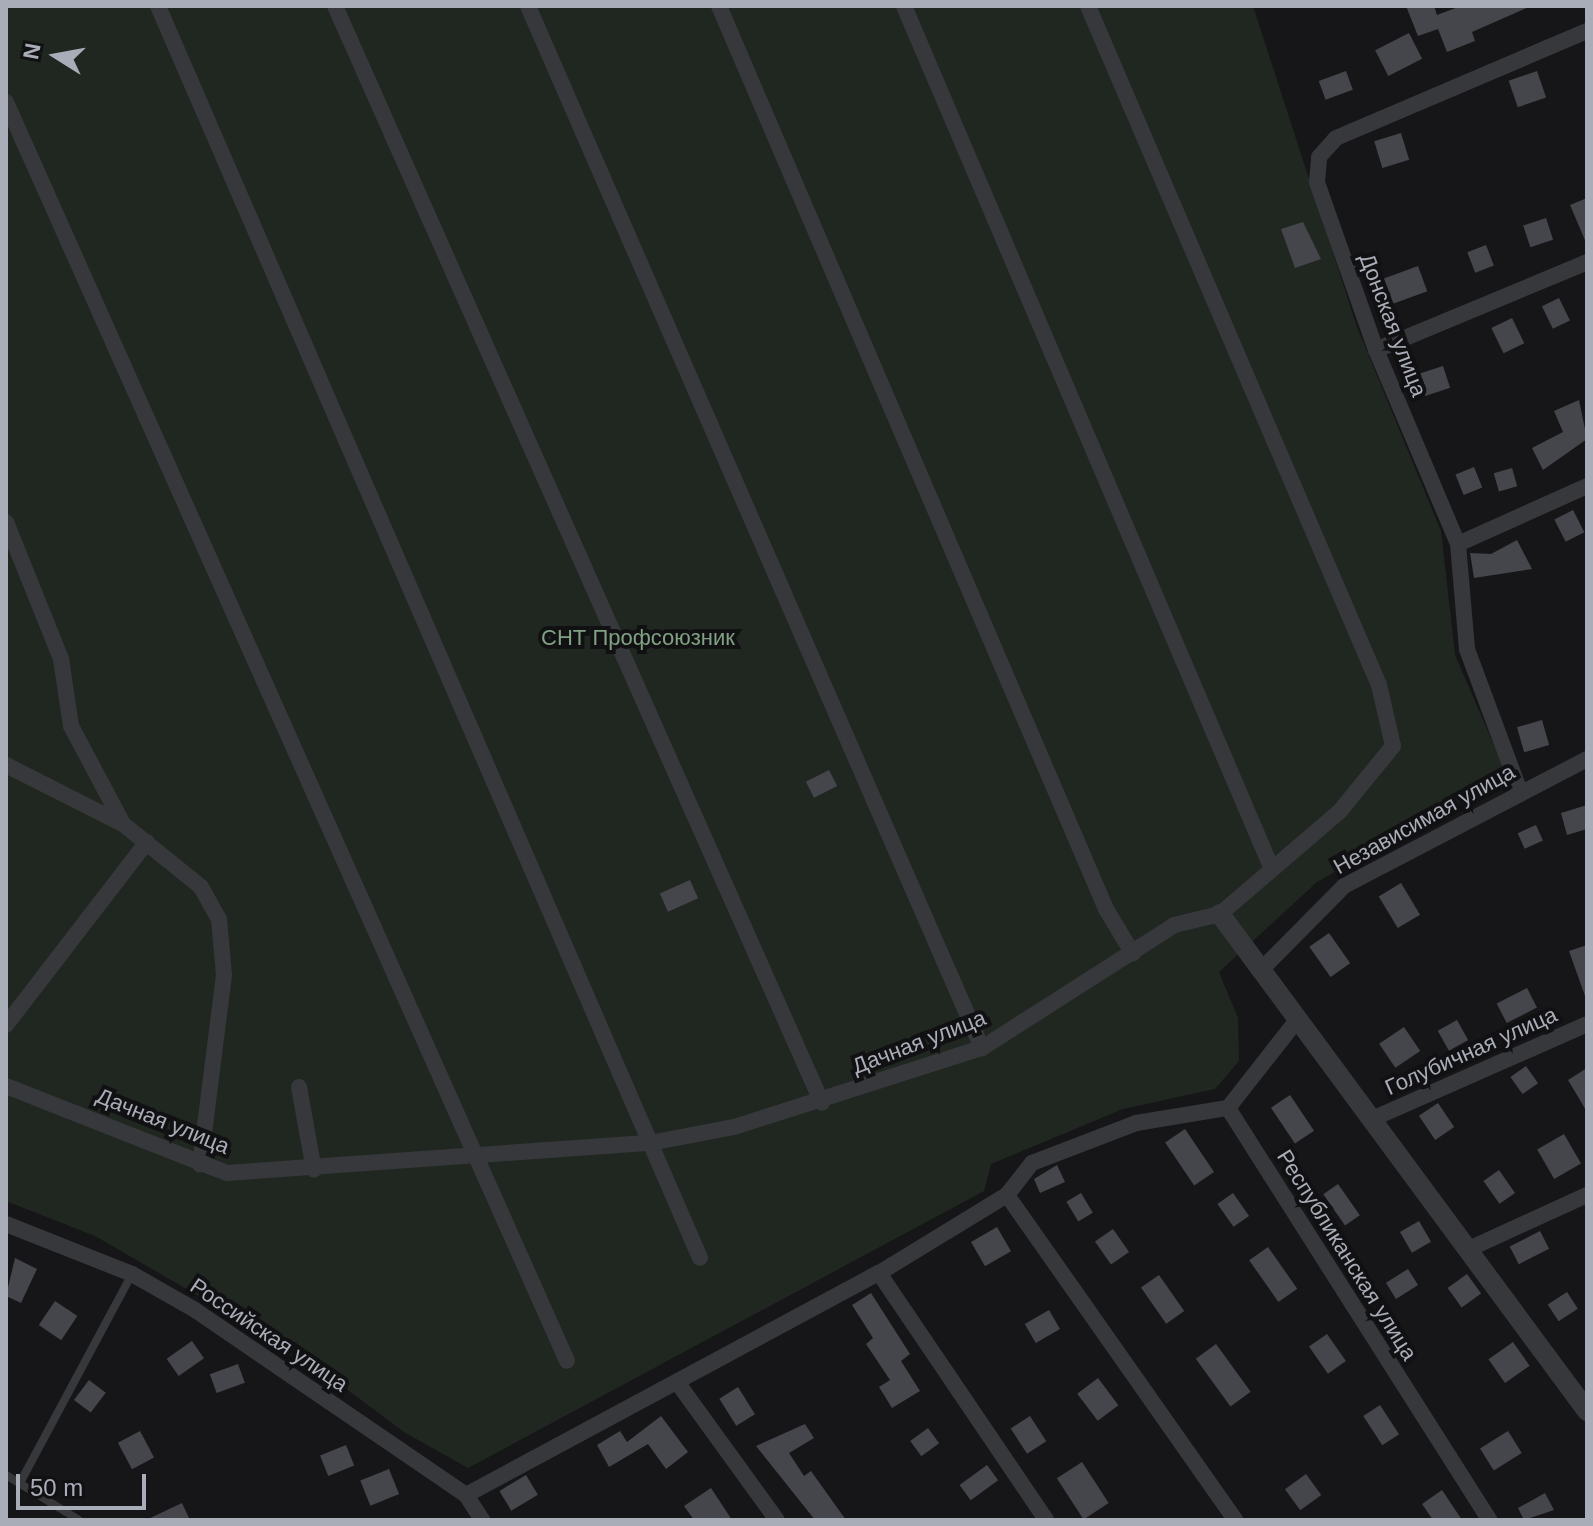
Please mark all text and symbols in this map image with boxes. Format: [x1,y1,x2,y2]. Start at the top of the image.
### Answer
north arrow [16,16,96,96]
text: N [18,41,46,62]
street label: Донская улица [1354,250,1432,400]
park label: СНТ Профсоюзник [541,625,735,651]
street label: Независимая улица [1329,758,1519,880]
street label: Голубичная улица [1381,1001,1561,1101]
street label: Дачная улица [848,1004,990,1080]
street label: Дачная улица [93,1082,233,1160]
street label: Республиканская улица [1271,1145,1423,1365]
street label: Российская улица [185,1273,353,1397]
scale bar [20,1458,150,1508]
text: 50 m [30,1474,83,1501]

